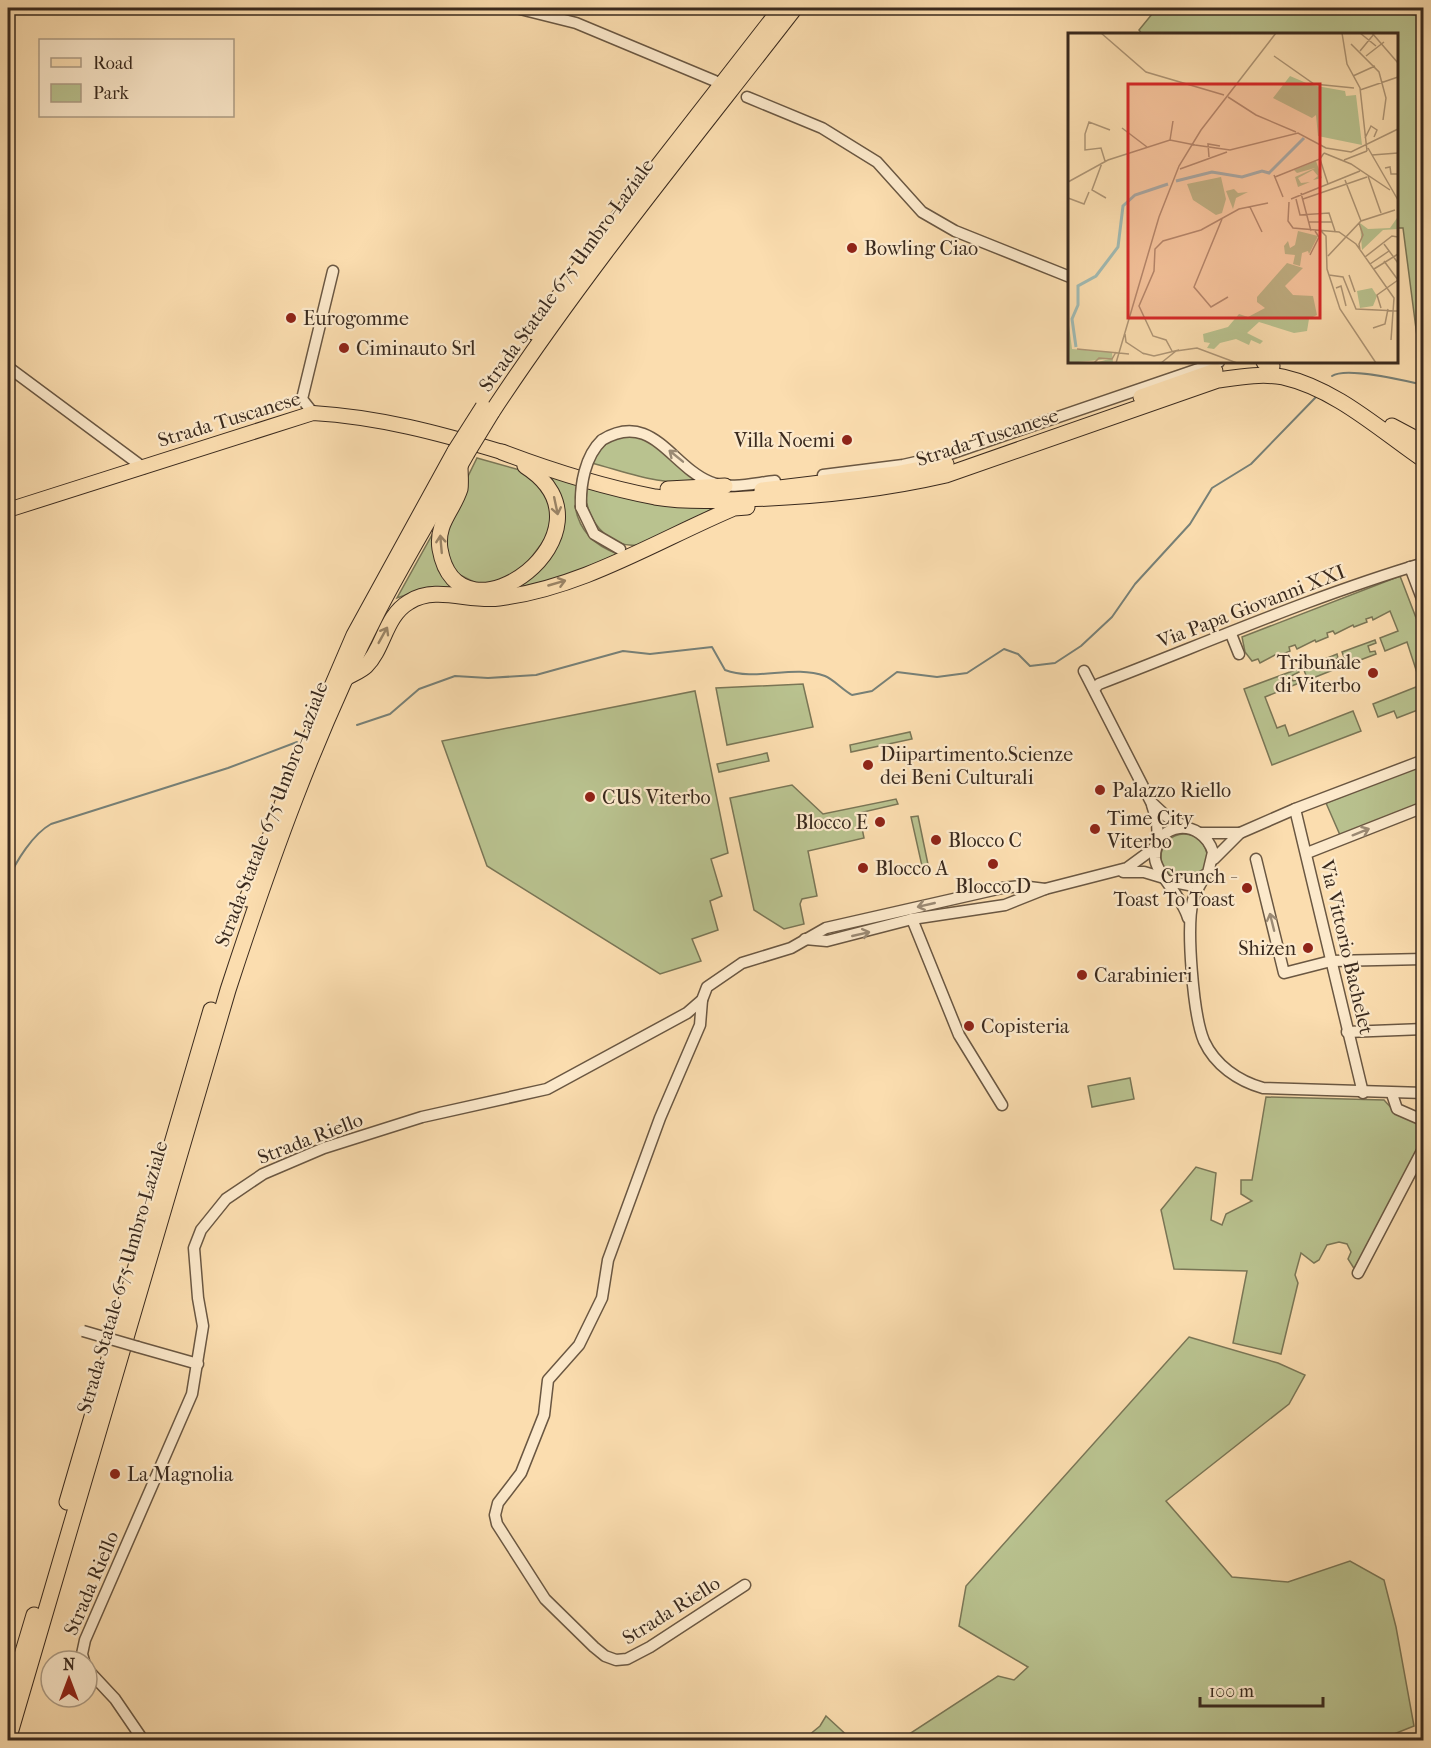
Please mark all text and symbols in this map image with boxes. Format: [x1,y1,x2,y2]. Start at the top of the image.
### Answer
inset map [1068,33,1398,363]
legend [39,39,234,117]
text: Road [93,53,133,74]
text: Park [93,83,130,104]
street label: Strada Statale 675 Umbro-Laziale [474,154,659,396]
place label: Bowling Ciao [864,237,978,260]
marker: Bowling Ciao [845,241,859,255]
place label: Eurogomme [303,307,409,330]
marker: Eurogomme [284,311,298,325]
place label: Ciminauto Srl [356,337,476,360]
marker: Ciminauto Srl [337,341,351,355]
street label: Strada Tuscanese [155,387,303,452]
street label: Strada Tuscanese [913,404,1061,471]
place label: Villa Noemi [733,429,835,452]
marker: Villa Noemi [840,433,854,447]
one-way arrow [668,450,684,463]
one-way arrow [550,496,562,515]
one-way arrow [435,535,446,555]
street label: Via Papa Giovanni XXI [1153,560,1349,653]
one-way arrow [547,577,566,588]
one-way arrow [378,627,390,644]
place label: Tribunale di Viterbo [1275,651,1361,697]
marker: Tribunale di Viterbo [1366,666,1380,680]
street label: Strada Statale 675 Umbro-Laziale [210,678,333,950]
place label: Diipartimento.Scienze dei Beni Culturali [880,743,1073,789]
marker: Diipartimento.Scienze dei Beni Culturali [861,758,875,772]
place label: Palazzo Riello [1112,779,1231,802]
marker: Palazzo Riello [1093,783,1107,797]
place label: CUS Viterbo [602,786,711,809]
marker: CUS Viterbo [583,790,597,804]
place label: Time City Viterbo [1106,807,1195,853]
place label: Blocco E [795,811,868,834]
marker: Blocco E [873,815,887,829]
marker: Time City Viterbo [1088,822,1102,836]
one-way arrow [1352,826,1370,837]
place label: Blocco C [948,829,1022,852]
marker: Blocco C [929,833,943,847]
place label: Blocco A [875,857,950,880]
marker: Blocco D [986,857,1000,871]
street label: Via Vittorio Bachelet [1315,857,1378,1037]
marker: Blocco A [856,861,870,875]
place label: Crunch - Toast To Toast [1114,865,1238,911]
place label: Blocco D [955,875,1031,898]
marker: Crunch - Toast To Toast [1240,881,1254,895]
one-way arrow [917,900,936,912]
one-way arrow [1265,913,1277,932]
one-way arrow [851,927,870,939]
place label: Shizen [1238,937,1296,960]
marker: Shizen [1301,941,1315,955]
place label: Carabinieri [1094,964,1193,987]
marker: Carabinieri [1075,968,1089,982]
place label: Copisteria [981,1015,1070,1038]
marker: Copisteria [962,1019,976,1033]
street label: Strada Riello [254,1108,366,1169]
street label: Strada Statale 675 Umbro-Laziale [73,1138,172,1416]
place label: La Magnolia [127,1463,234,1486]
marker: La Magnolia [108,1467,122,1481]
street label: Strada Riello [59,1528,124,1639]
street label: Strada Riello [618,1571,724,1650]
north arrow [39,1649,99,1709]
text: N [63,1655,76,1674]
scale bar [1200,1670,1323,1708]
text: 100 m [1209,1681,1254,1702]

